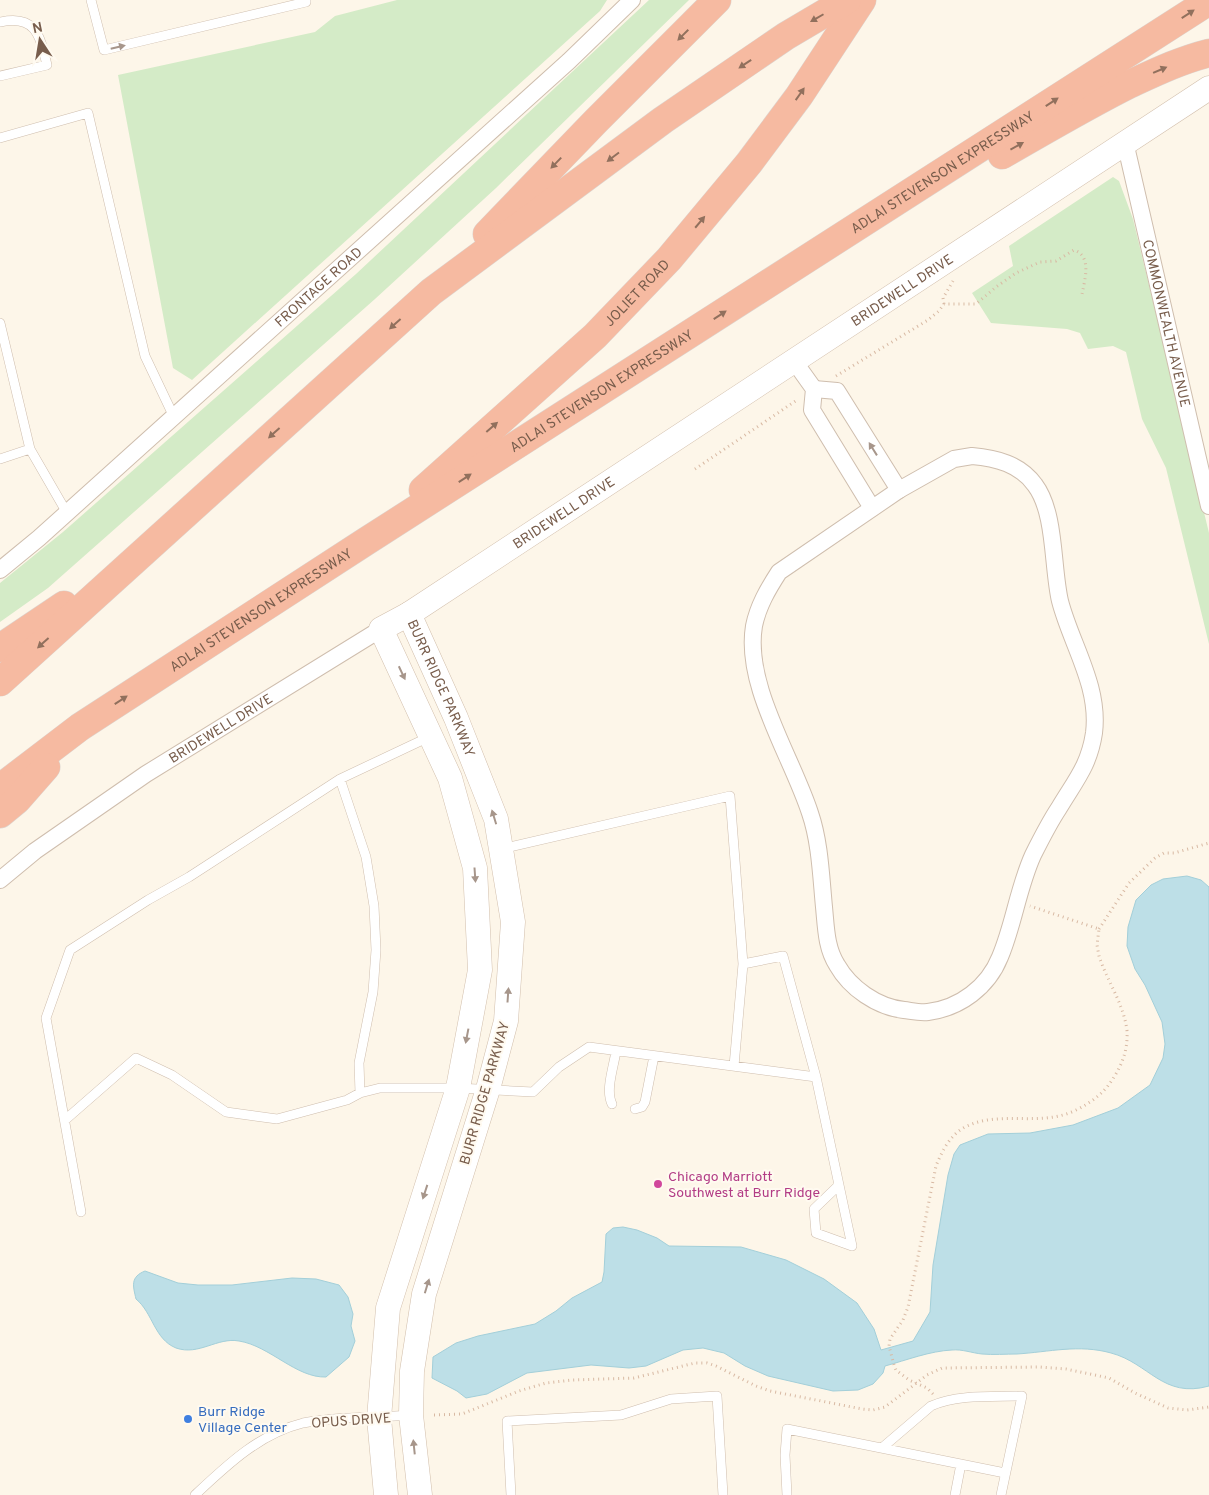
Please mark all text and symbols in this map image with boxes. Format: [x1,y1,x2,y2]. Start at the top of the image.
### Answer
one-way arrow [1182,9,1195,19]
one-way arrow [809,14,824,22]
north arrow [15,15,65,65]
text: N [31,19,44,38]
one-way arrow [677,28,689,40]
one-way arrow [111,43,126,51]
one-way arrow [739,59,752,68]
one-way arrow [1153,66,1167,74]
one-way arrow [795,87,805,100]
one-way arrow [1045,97,1059,107]
street label: ADLAI STEVENSON EXPRESSWAY [848,108,1038,238]
one-way arrow [1010,142,1023,151]
one-way arrow [606,152,620,162]
one-way arrow [550,156,562,168]
one-way arrow [695,215,706,228]
street label: COMMONWEALTH AVENUE [1138,238,1193,409]
street label: FRONTAGE ROAD [272,244,366,332]
street label: BRIDEWELL DRIVE [848,251,957,331]
street label: JOLIET ROAD [602,257,674,331]
one-way arrow [714,311,727,320]
one-way arrow [388,319,401,330]
street label: ADLAI STEVENSON EXPRESSWAY [507,327,697,457]
one-way arrow [486,422,498,433]
one-way arrow [269,427,281,439]
one-way arrow [868,442,878,455]
one-way arrow [459,473,472,483]
street label: BRIDEWELL DRIVE [510,474,619,553]
street label: ADLAI STEVENSON EXPRESSWAY [167,545,356,677]
street label: BURR RIDGE PARKWAY [403,617,478,760]
one-way arrow [37,637,49,649]
one-way arrow [398,666,406,680]
street label: BRIDEWELL DRIVE [166,691,276,768]
one-way arrow [115,695,128,705]
one-way arrow [490,809,498,824]
one-way arrow [471,867,479,883]
one-way arrow [504,987,512,1003]
street label: BURR RIDGE PARKWAY [457,1020,514,1167]
one-way arrow [463,1028,471,1044]
place label: Chicago Marriott Southwest at Burr Ridge [668,1169,820,1202]
marker: Chicago Marriott Southwest at Burr Ridge [652,1178,664,1190]
one-way arrow [420,1185,428,1200]
one-way arrow [423,1278,431,1293]
place label: Burr Ridge Village Center [198,1404,288,1437]
street label: OPUS DRIVE [311,1410,392,1433]
marker: Burr Ridge Village Center [182,1413,194,1425]
one-way arrow [410,1438,418,1454]

